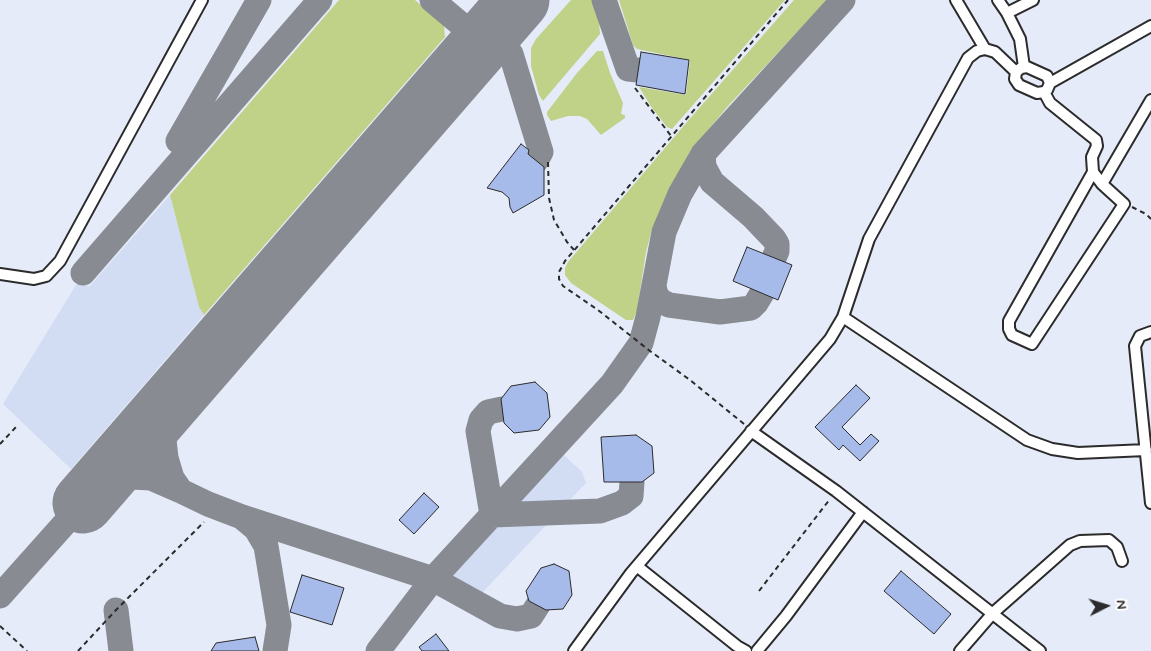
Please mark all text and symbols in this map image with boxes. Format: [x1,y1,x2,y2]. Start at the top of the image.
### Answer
north arrow [1081,581,1131,631]
text: N [1112,599,1130,610]

